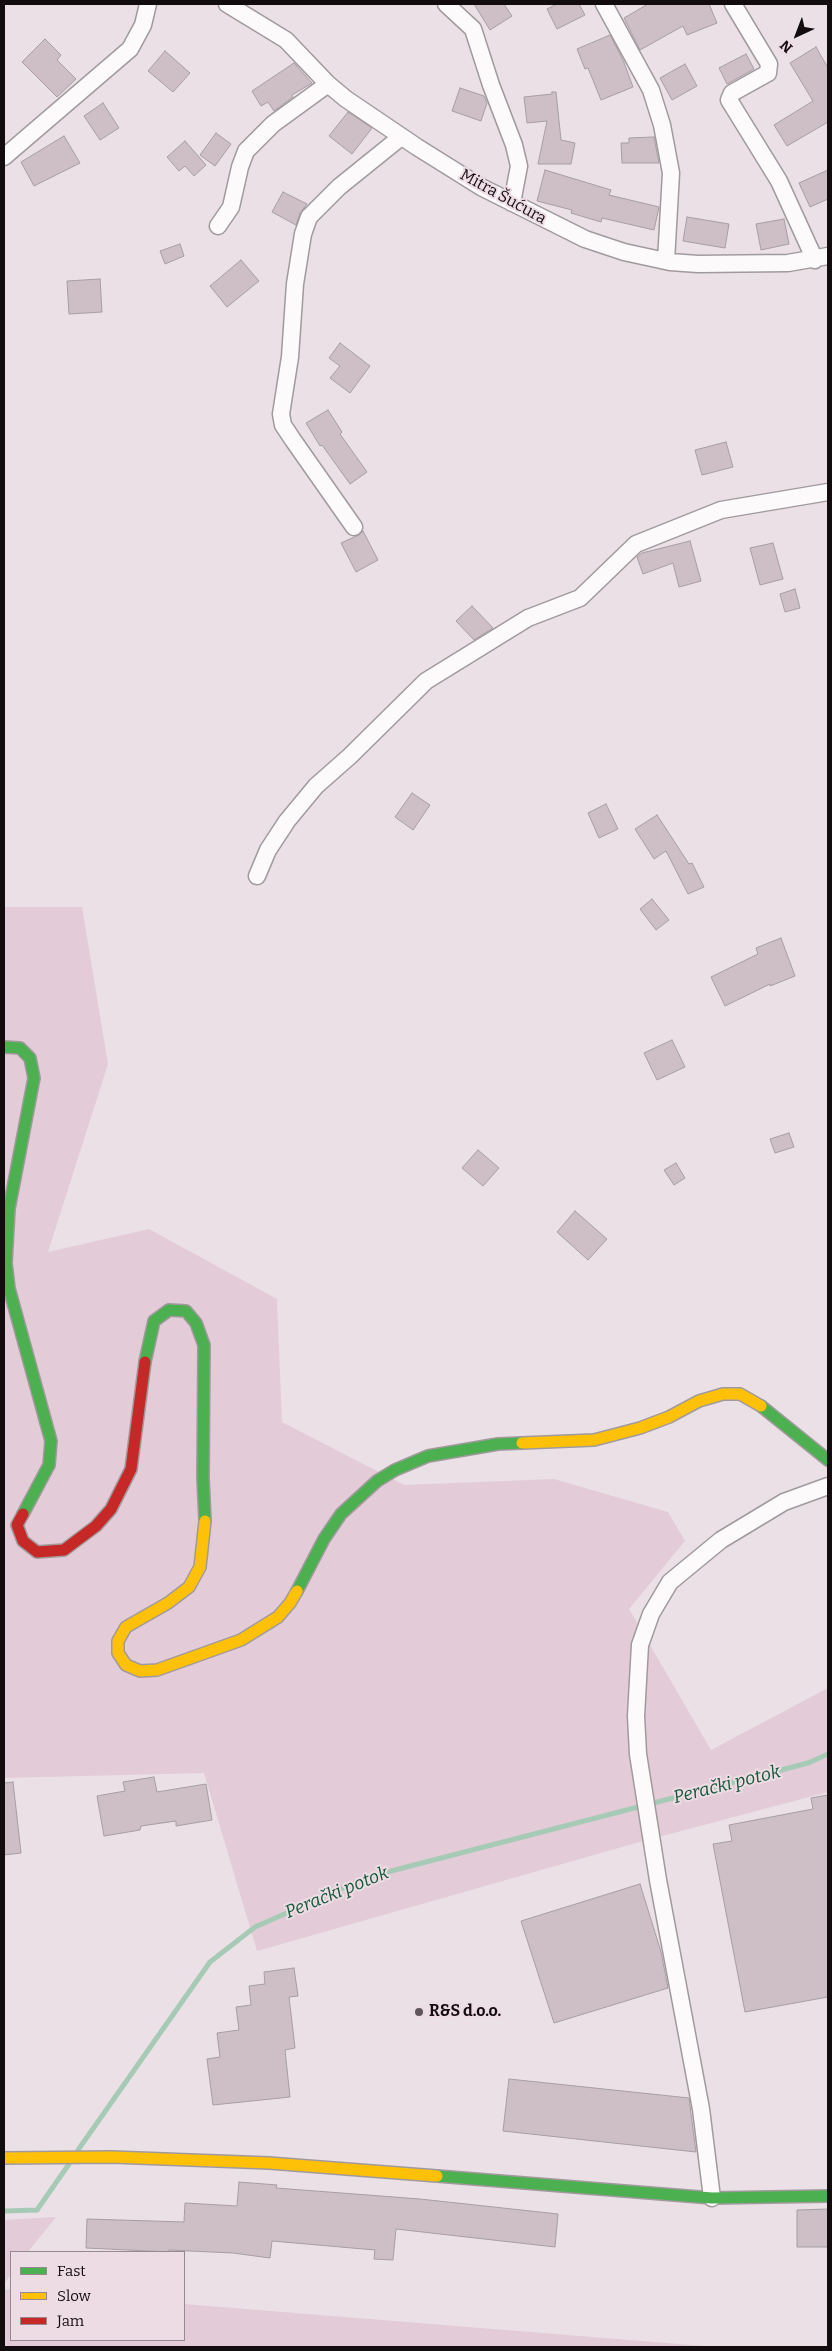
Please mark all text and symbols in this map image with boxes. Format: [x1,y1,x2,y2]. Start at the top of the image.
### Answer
north arrow [772,10,822,60]
text: N [777,36,796,56]
street label: Mitra Šućura [456,165,550,229]
water label: Perački potok [671,1761,783,1809]
water label: Perački potok [282,1862,392,1924]
place label: R&S d.o.o. [429,2002,501,2022]
marker: R&S d.o.o. [413,2006,425,2018]
legend [10,2251,185,2341]
text: Fast [57,2262,86,2280]
text: Slow [57,2287,91,2305]
text: Jam [57,2312,84,2330]

